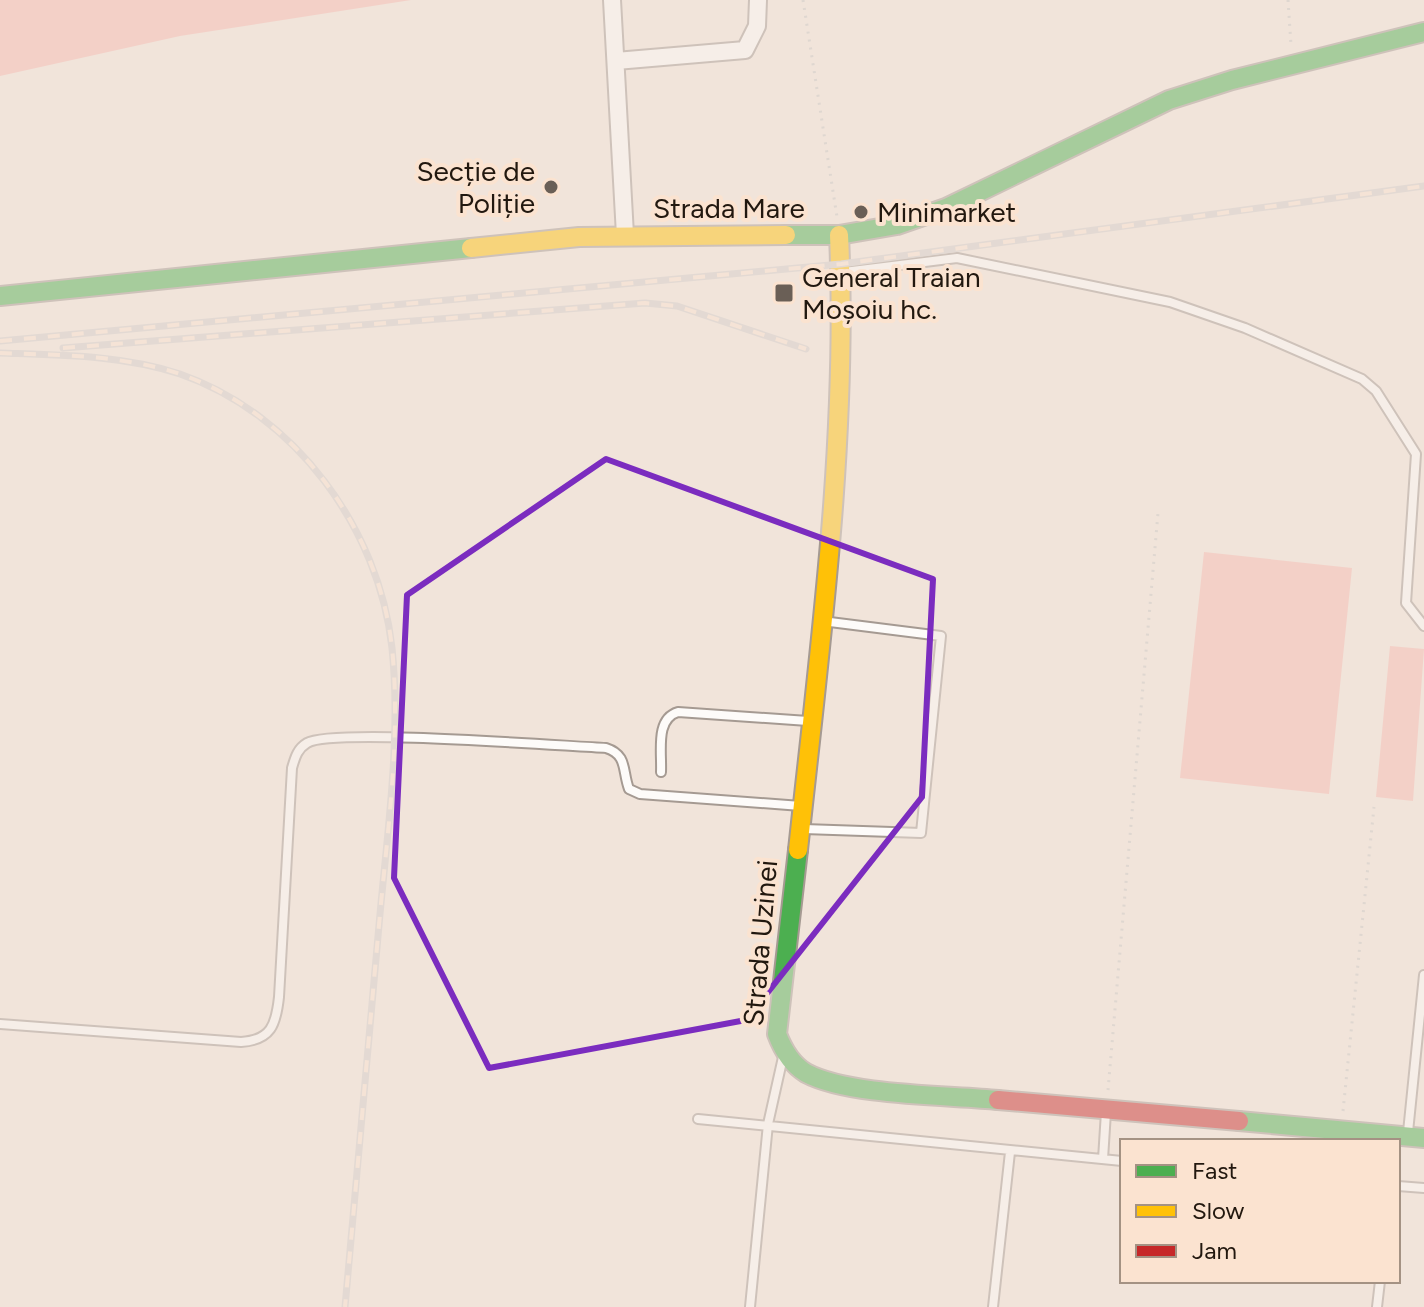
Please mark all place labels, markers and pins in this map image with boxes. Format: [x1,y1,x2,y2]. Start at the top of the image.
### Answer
place label: Secție de Poliție [416,154,535,220]
marker: Secție de Poliție [542,178,560,196]
place label: Minimarket [877,195,1016,229]
marker: Minimarket [852,203,870,221]
place label: General Traian Moșoiu hc. [802,260,981,326]
marker: General Traian Moșoiu hc. [773,282,795,304]

